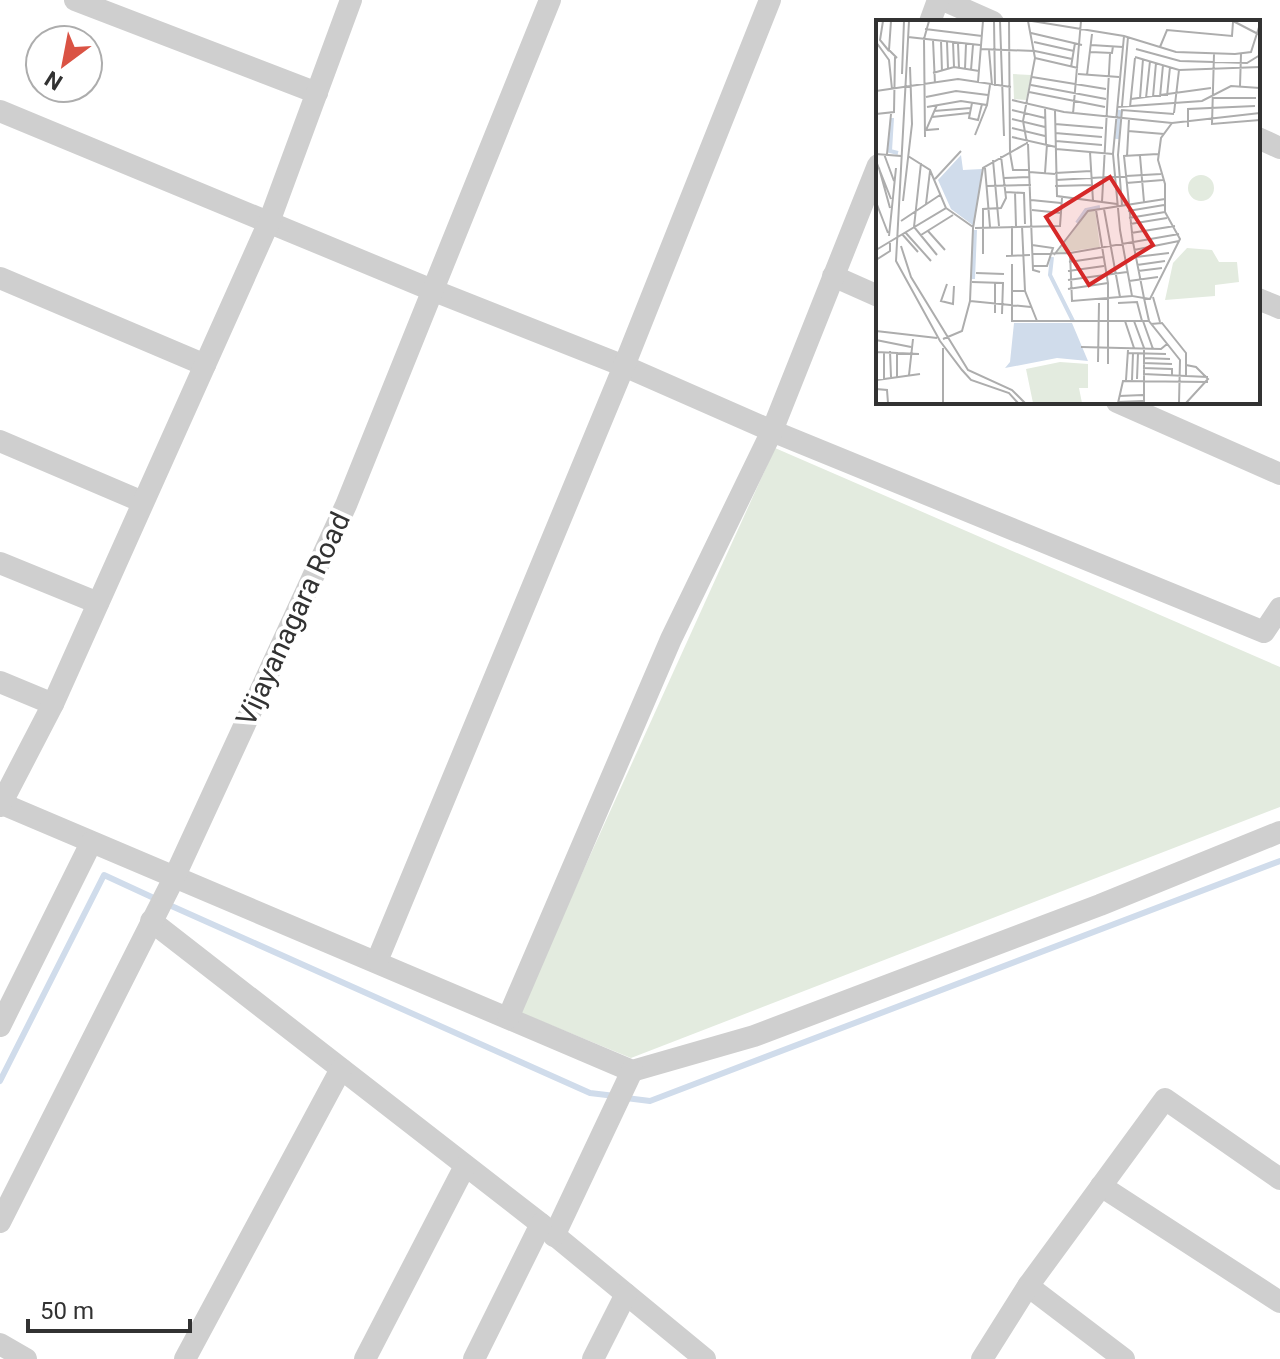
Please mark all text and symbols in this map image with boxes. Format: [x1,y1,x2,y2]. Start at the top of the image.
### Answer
inset map [876,20,1260,404]
north arrow [24,24,104,104]
text: N [40,66,67,95]
street label: Vijayanagara Road [229,507,357,731]
scale bar [28,1283,190,1333]
text: 50 m [40,1297,94,1325]

